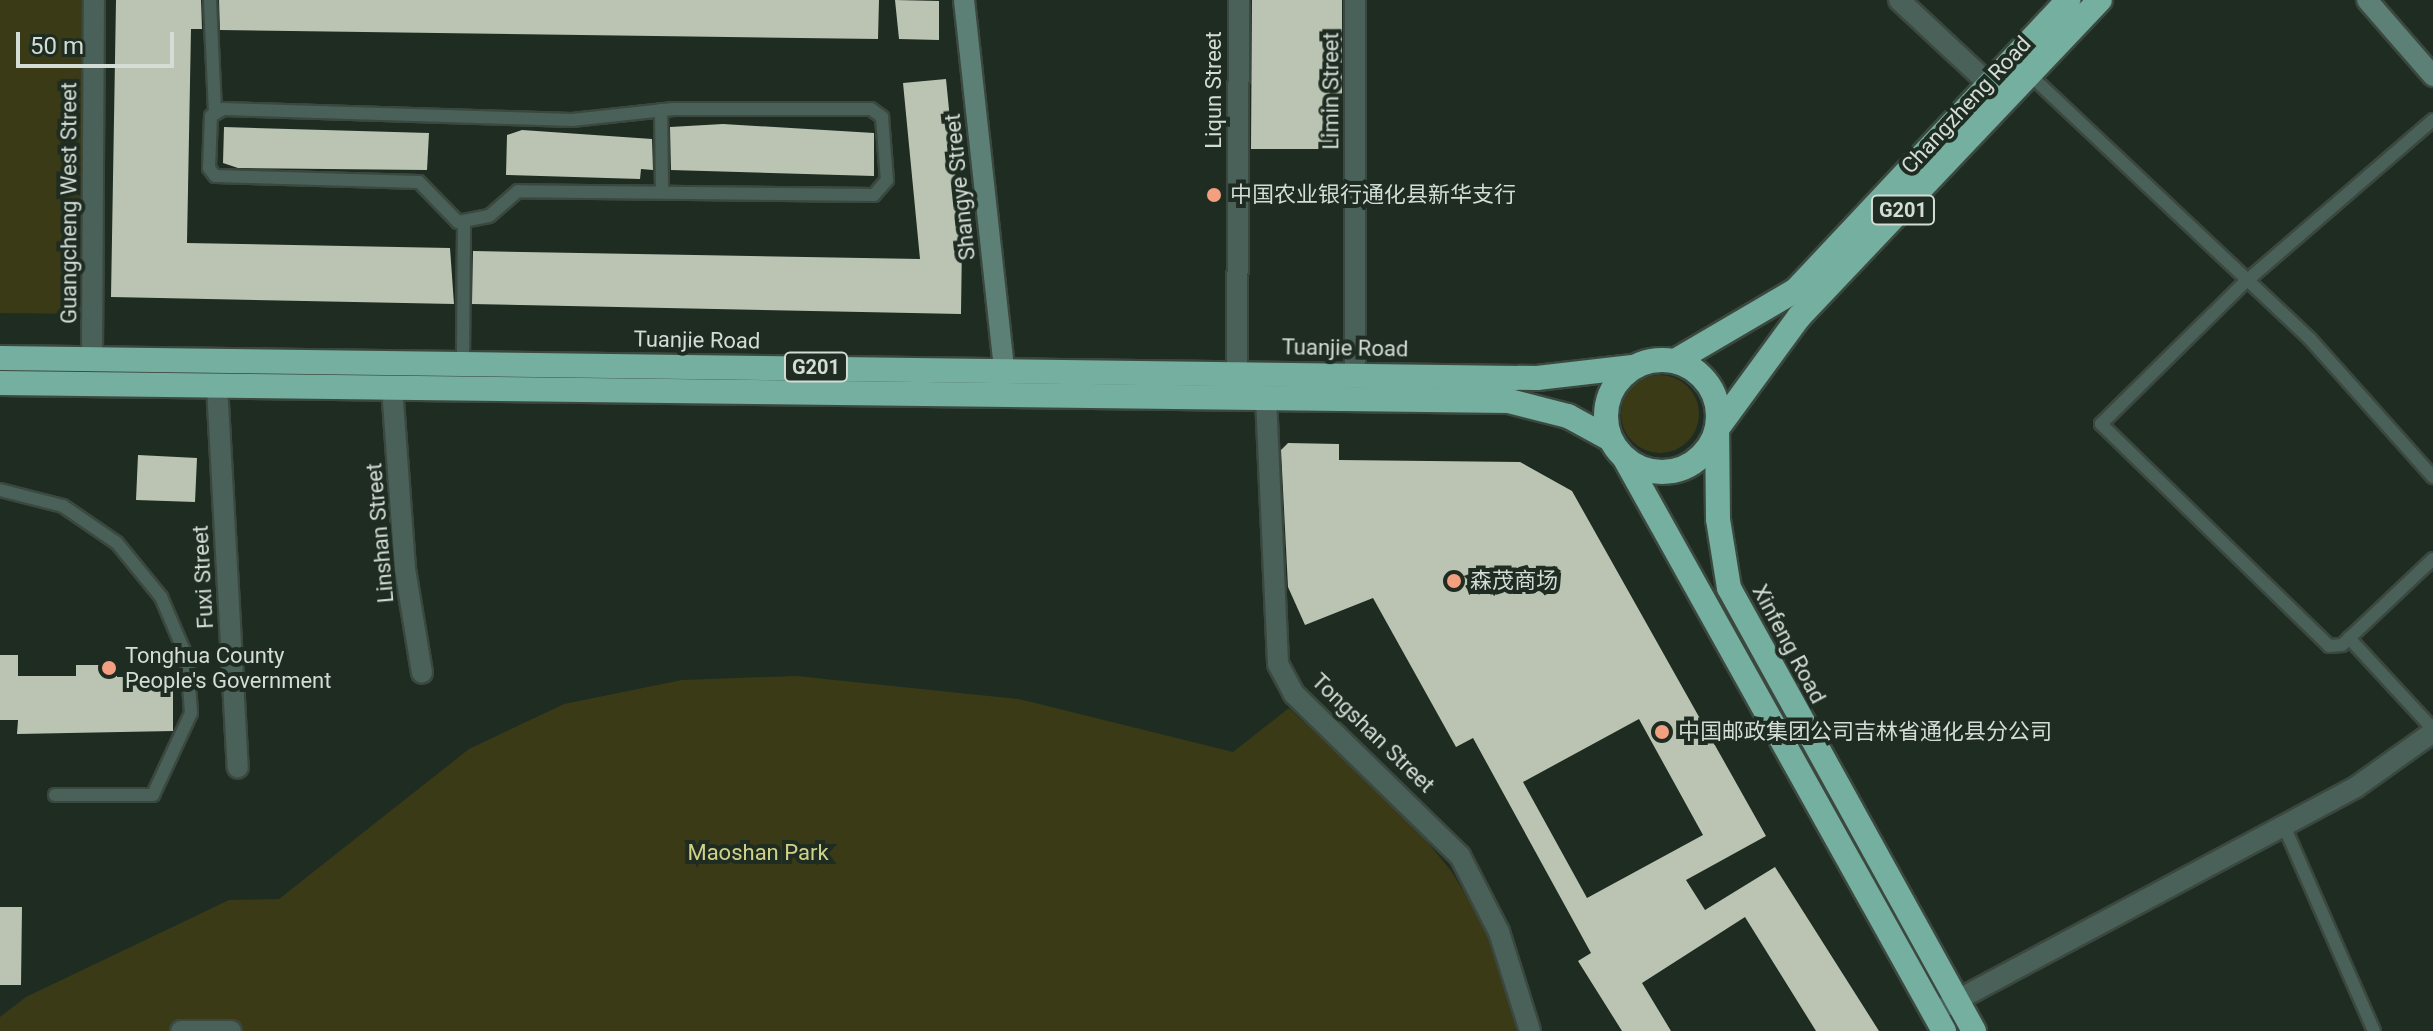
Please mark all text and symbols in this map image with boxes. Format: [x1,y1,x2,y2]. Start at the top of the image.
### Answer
scale bar [20,16,178,66]
street label: Liqun Street [1201,31,1227,149]
street label: Changzheng Road [1896,31,2036,179]
text: 50 m [30,32,84,60]
street label: Limin Street [1318,32,1344,150]
street label: Guangcheng West Street [56,82,82,324]
street label: Shangye Street [939,112,981,262]
place label: 中国农业银行通化县新华支行 [1230,182,1516,208]
marker: 中国农业银行通化县新华支行 [1205,186,1223,204]
road number: G201 [1869,194,1937,226]
street label: Tuanjie Road [633,326,761,354]
street label: Tuanjie Road [1281,334,1409,362]
road number: G201 [782,351,850,383]
street label: Linshan Street [361,462,399,604]
street label: Fuxi Street [187,524,219,630]
place label: 森茂商场 [1470,568,1558,594]
marker: 森茂商场 [1445,572,1463,590]
street label: Xinfeng Road [1747,580,1831,708]
place label: Tonghua County People's Government [125,642,331,694]
marker: Tonghua County People's Government [100,659,118,677]
street label: Tongshan Street [1306,668,1440,798]
place label: 中国邮政集团公司吉林省通化县分公司 [1678,719,2052,745]
marker: 中国邮政集团公司吉林省通化县分公司 [1653,723,1671,741]
park label: Maoshan Park [687,840,829,866]

